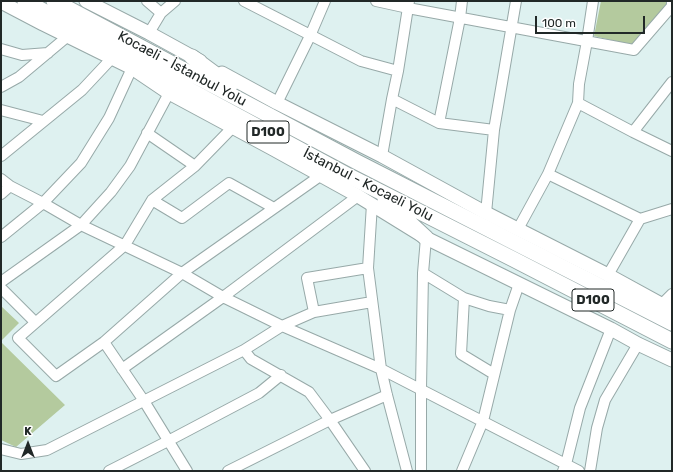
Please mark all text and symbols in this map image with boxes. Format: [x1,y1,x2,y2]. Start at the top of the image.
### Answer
scale bar [537,8,647,34]
text: 100 m [542,16,576,30]
street label: Kocaeli - İstanbul Yolu [115,28,249,110]
road number: D100 [247,121,289,143]
street label: İstanbul - Kocaeli Yolu [300,145,436,225]
road number: D100 [572,289,614,311]
north arrow [8,424,48,464]
text: K [24,425,32,438]

